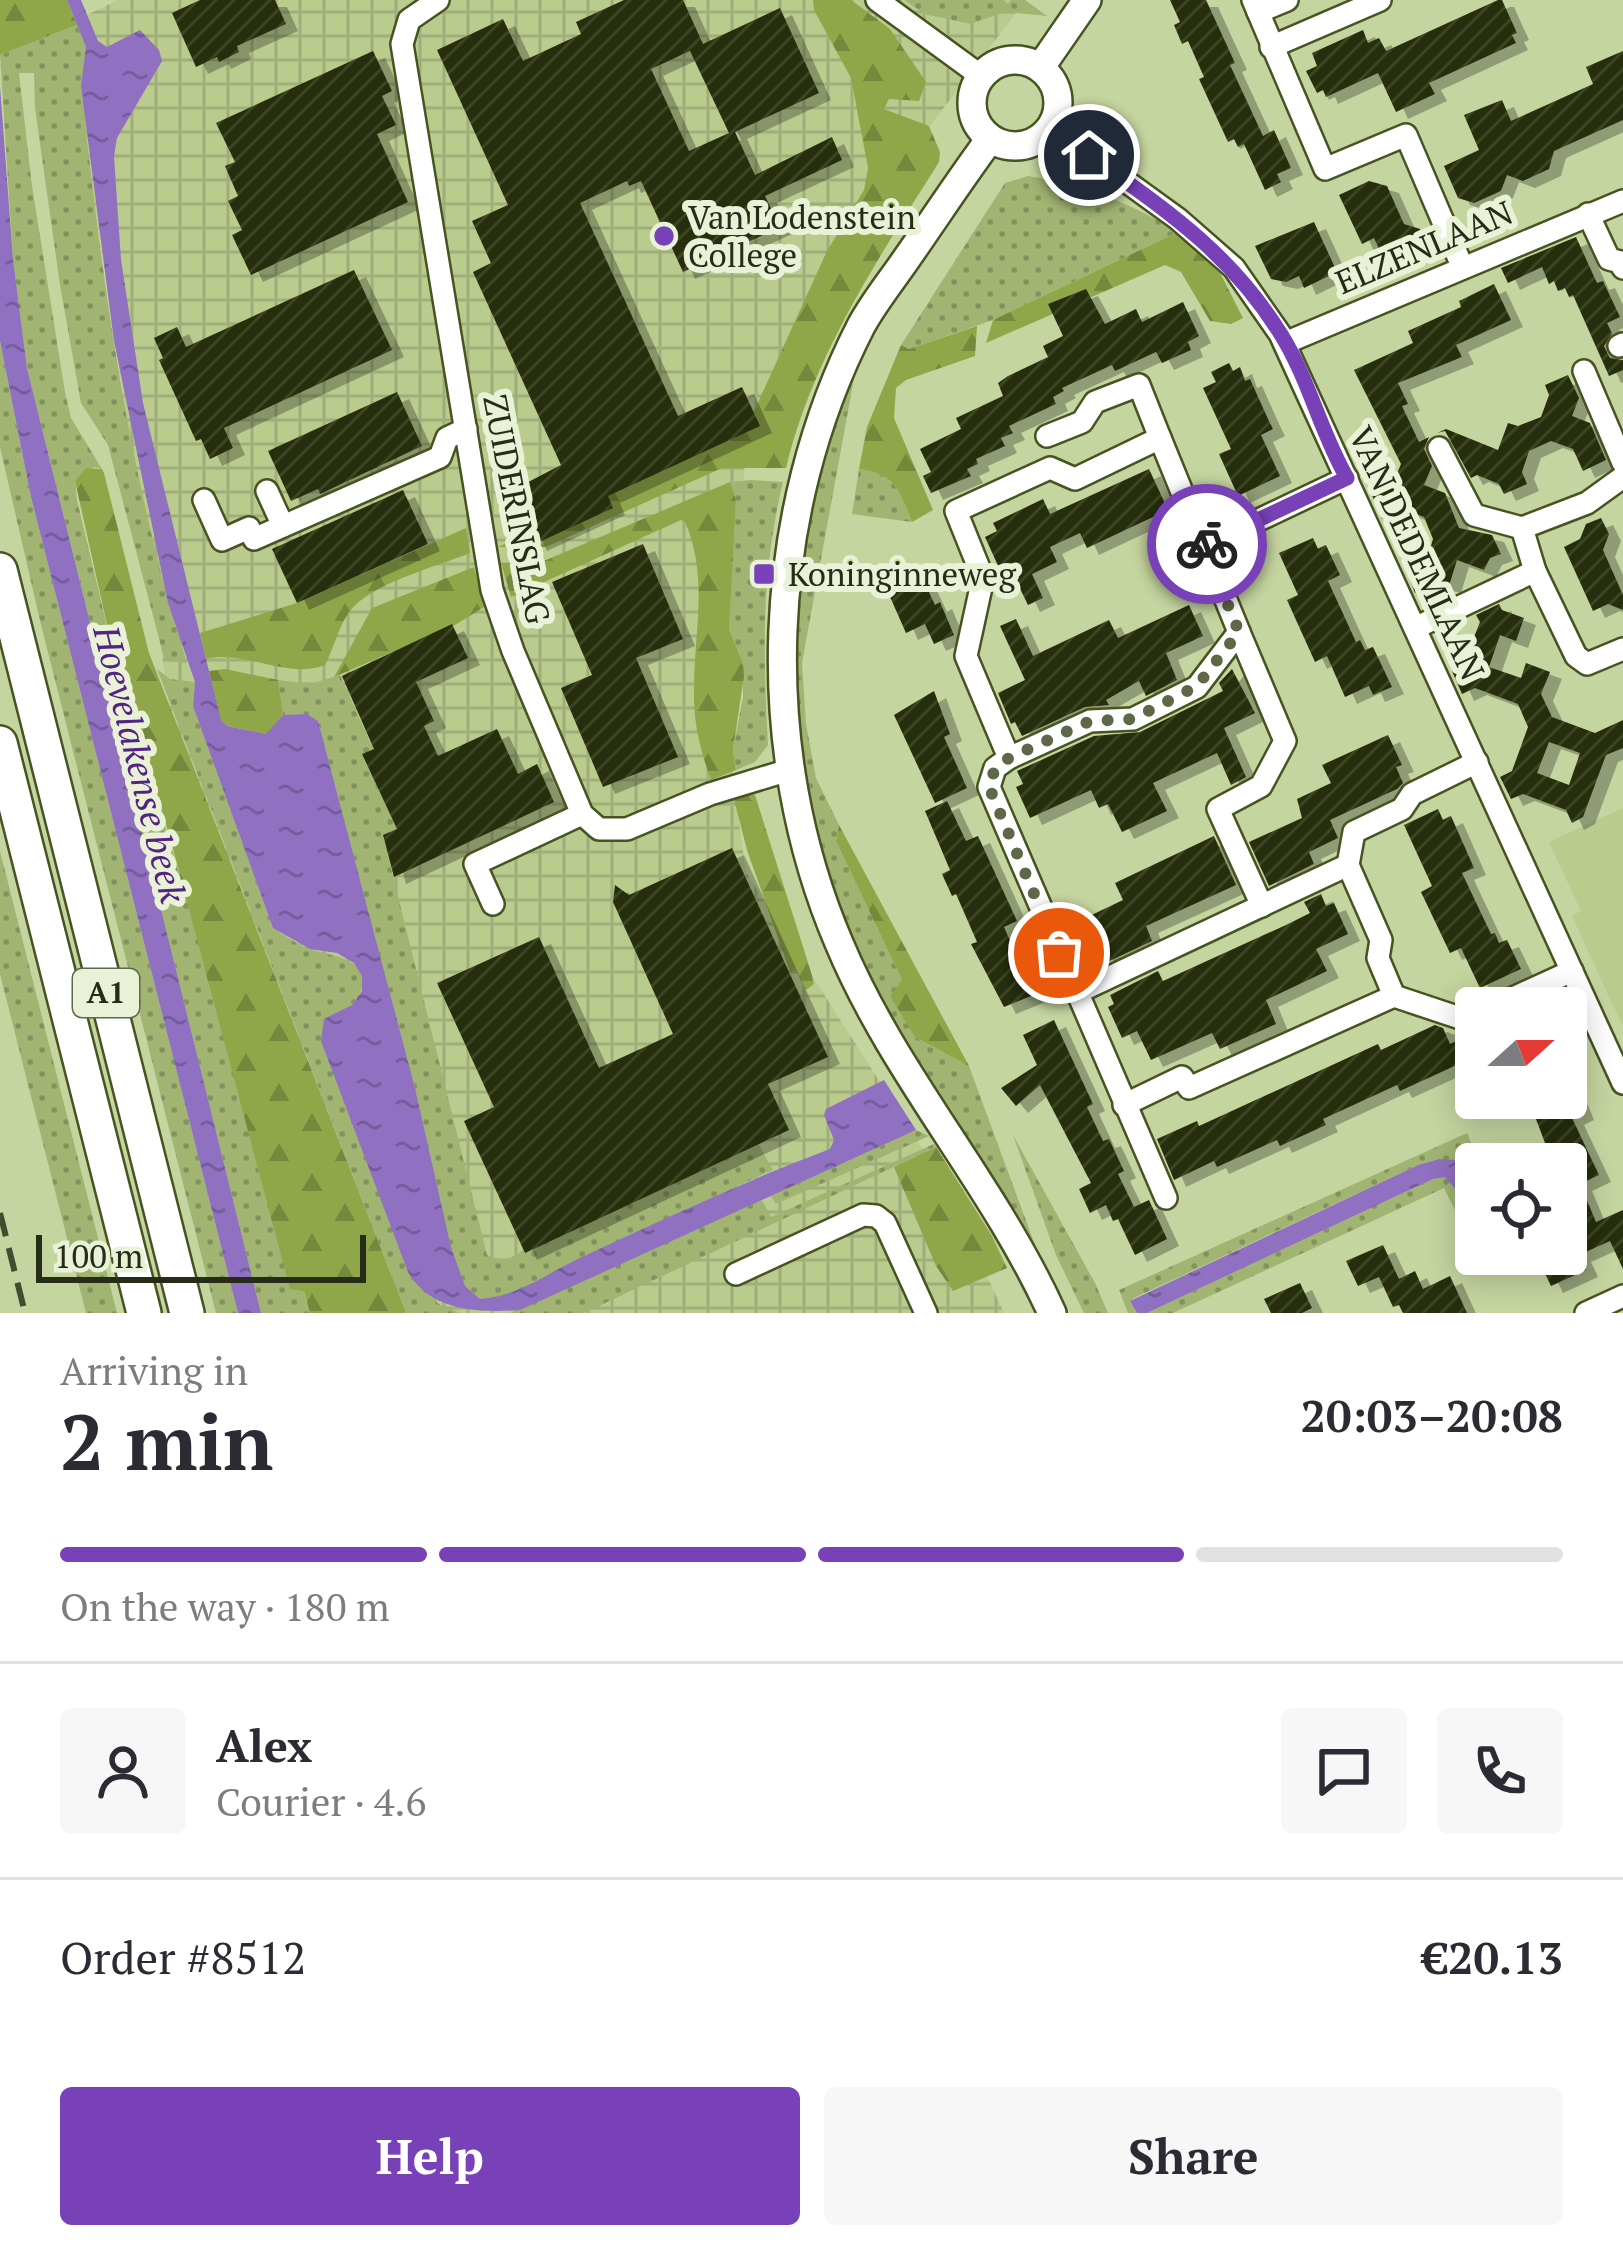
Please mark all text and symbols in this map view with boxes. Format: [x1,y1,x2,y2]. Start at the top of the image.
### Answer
pin [1038,104,1140,206]
icon: home [1056,122,1122,188]
street label: ELZENLAAN [1329,190,1519,303]
place label: Van Lodenstein College [688,195,916,276]
marker: Van Lodenstein College [651,223,677,249]
street label: ZUIDERINSLAG [474,391,561,627]
street label: VAN DEDEMLAAN [1340,419,1495,686]
courier [1147,484,1267,604]
icon: bike [1174,511,1240,577]
place label: Koninginneweg [788,552,1016,595]
marker: Koninginneweg [751,561,777,587]
water label: Hoevelakense beek [83,619,198,908]
pin [1008,902,1110,1004]
icon: bag [1026,920,1092,986]
road number: A1 [73,969,139,1017]
north arrow [1455,987,1587,1119]
map controls [1455,987,1587,1275]
button: locate [1455,1143,1587,1275]
scale bar [36,1229,366,1282]
text: 100 m [54,1234,143,1277]
text: Arriving in [60,1344,248,1396]
text: 20:03–20:08 [1301,1385,1563,1445]
text: 2 min [60,1389,273,1492]
text: On the way · 180 m [60,1580,390,1632]
button: person [60,1708,186,1834]
button: chat [1281,1708,1407,1834]
button: phone [1437,1708,1563,1834]
text: Alex [216,1715,312,1775]
text: Courier · 4.6 [216,1775,426,1827]
text: Order #8512 [60,1927,306,1987]
text: €20.13 [1423,1927,1563,1987]
button: Help [60,2087,800,2225]
button: Share [824,2087,1563,2225]

